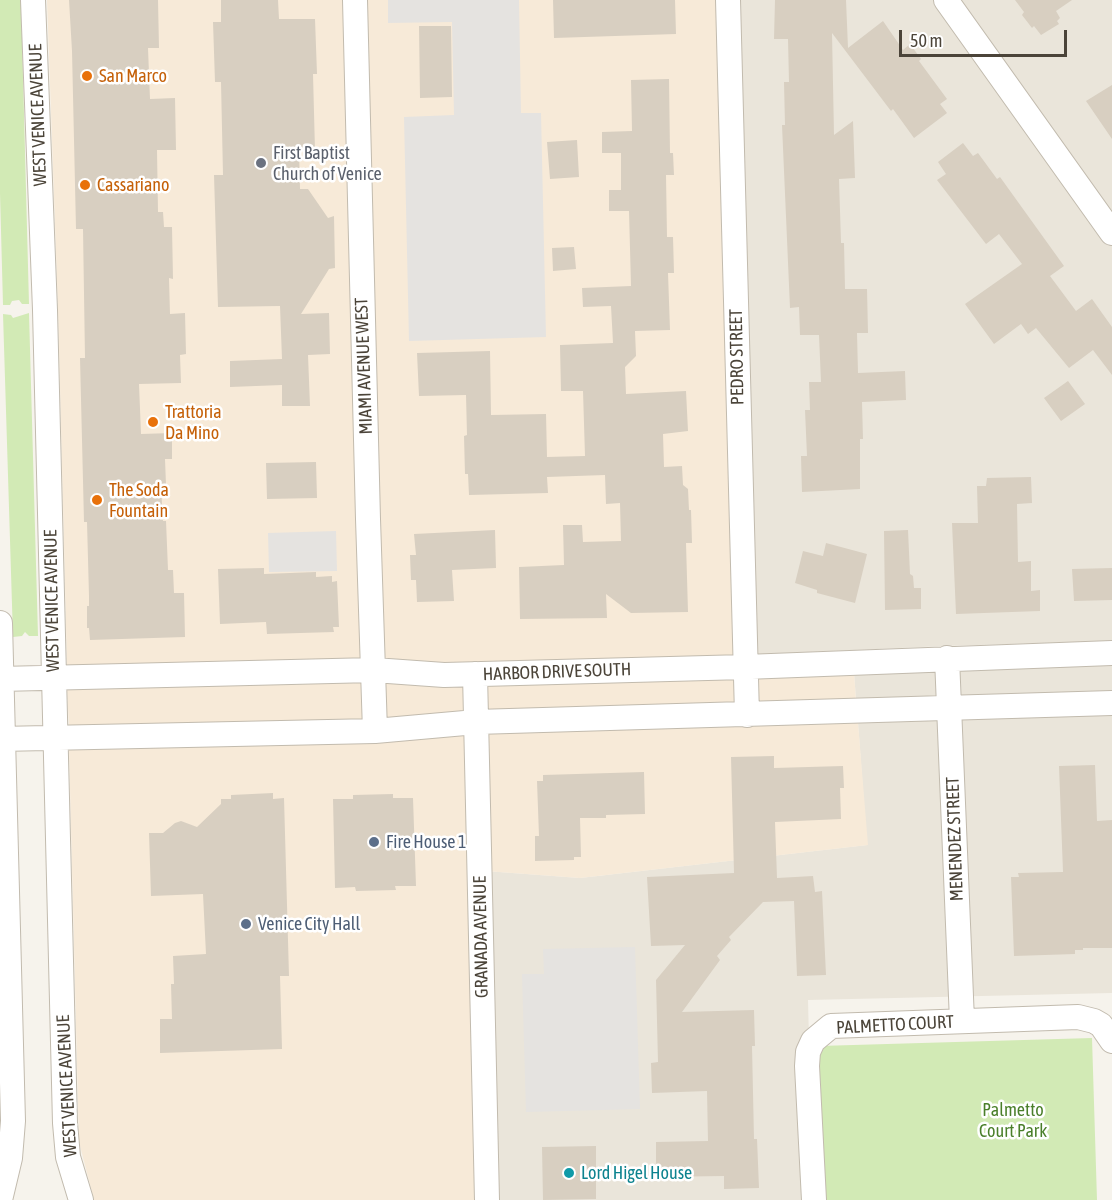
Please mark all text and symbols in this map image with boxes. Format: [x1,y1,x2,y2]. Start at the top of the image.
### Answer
scale bar [902,18,1070,56]
text: 50 m [910,30,942,51]
street label: WEST VENICE AVENUE [25,43,51,187]
place label: San Marco [99,65,167,87]
marker: San Marco [80,69,94,83]
place label: First Baptist Church of Venice [273,142,382,184]
marker: First Baptist Church of Venice [254,156,268,170]
place label: Cassariano [97,174,170,196]
marker: Cassariano [78,178,92,192]
street label: MIAMI AVENUE WEST [351,297,377,435]
street label: PEDRO STREET [725,309,749,405]
place label: Trattoria Da Mino [165,401,222,444]
marker: Trattoria Da Mino [146,415,160,429]
place label: The Soda Fountain [109,479,169,522]
marker: The Soda Fountain [90,493,104,507]
street label: WEST VENICE AVENUE [40,530,64,672]
street label: HARBOR DRIVE SOUTH [482,659,632,685]
street label: MENENDEZ STREET [942,776,968,902]
place label: Fire House 1 [386,831,466,853]
marker: Fire House 1 [367,835,381,849]
street label: GRANADA AVENUE [469,876,493,998]
place label: Venice City Hall [258,913,360,935]
marker: Venice City Hall [239,917,253,931]
street label: PALMETTO COURT [836,1011,954,1039]
street label: WEST VENICE AVENUE [52,1014,82,1158]
park label: Palmetto Court Park [979,1099,1047,1142]
place label: Lord Higel House [581,1162,692,1184]
marker: Lord Higel House [562,1166,576,1180]

